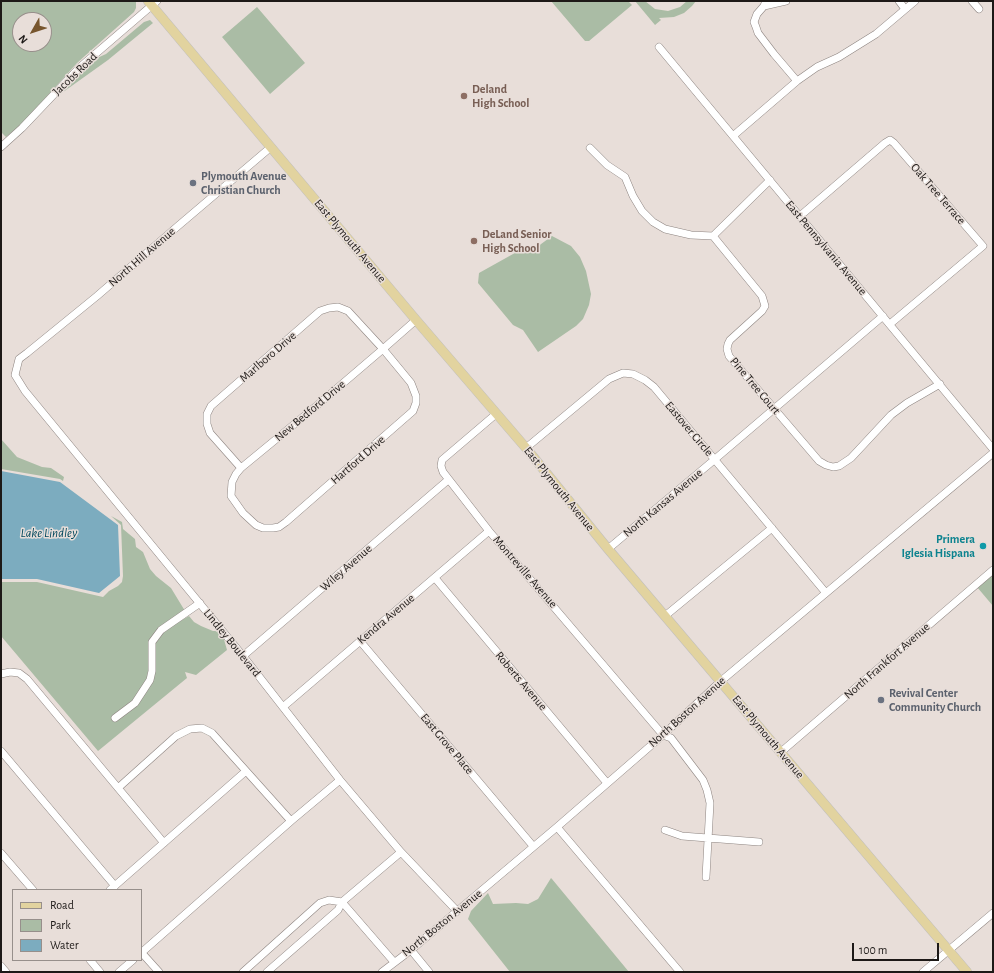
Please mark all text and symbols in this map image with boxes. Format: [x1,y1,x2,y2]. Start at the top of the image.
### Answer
north arrow [12,12,52,52]
text: N [16,33,30,46]
street label: Jacobs Road [50,49,100,99]
place label: Deland High School [472,82,529,110]
marker: Deland High School [459,91,469,101]
street label: Oak Tree Terrace [907,160,969,228]
place label: Plymouth Avenue Christian Church [201,169,286,197]
marker: Plymouth Avenue Christian Church [188,178,198,188]
street label: East Plymouth Avenue [311,196,389,286]
street label: East Pennsylvania Avenue [782,198,870,298]
street label: North Hill Avenue [106,224,178,290]
place label: DeLand Senior High School [482,227,551,255]
marker: DeLand Senior High School [469,236,479,246]
street label: Marlboro Drive [237,329,299,385]
street label: Pine Tree Court [727,354,783,418]
street label: New Bedford Drive [272,377,348,445]
street label: Eastover Circle [662,399,716,459]
street label: Hartford Drive [328,432,388,488]
street label: East Plymouth Avenue [521,444,597,534]
street label: North Kansas Avenue [620,466,706,540]
water label: Lake Lindley [21,525,77,541]
place label: Primera Iglesia Hispana [901,532,975,560]
street label: Montreville Avenue [490,533,560,611]
marker: Primera Iglesia Hispana [978,541,988,551]
street label: Wiley Avenue [317,542,375,594]
street label: Kendra Avenue [354,591,418,647]
street label: Lindley Boulevard [200,606,264,680]
street label: North Frankfort Avenue [841,620,933,702]
street label: Roberts Avenue [492,648,550,714]
street label: North Boston Avenue [645,674,729,750]
place label: Revival Center Community Church [889,686,981,714]
street label: East Plymouth Avenue [729,692,807,782]
marker: Revival Center Community Church [876,695,886,705]
street label: East Grove Place [417,711,477,777]
street label: North Boston Avenue [399,886,485,960]
legend [12,889,142,961]
text: Road [50,899,74,911]
text: Park [50,919,71,931]
scale bar [854,935,941,961]
text: Water [50,939,79,951]
text: 100 m [859,944,887,956]

